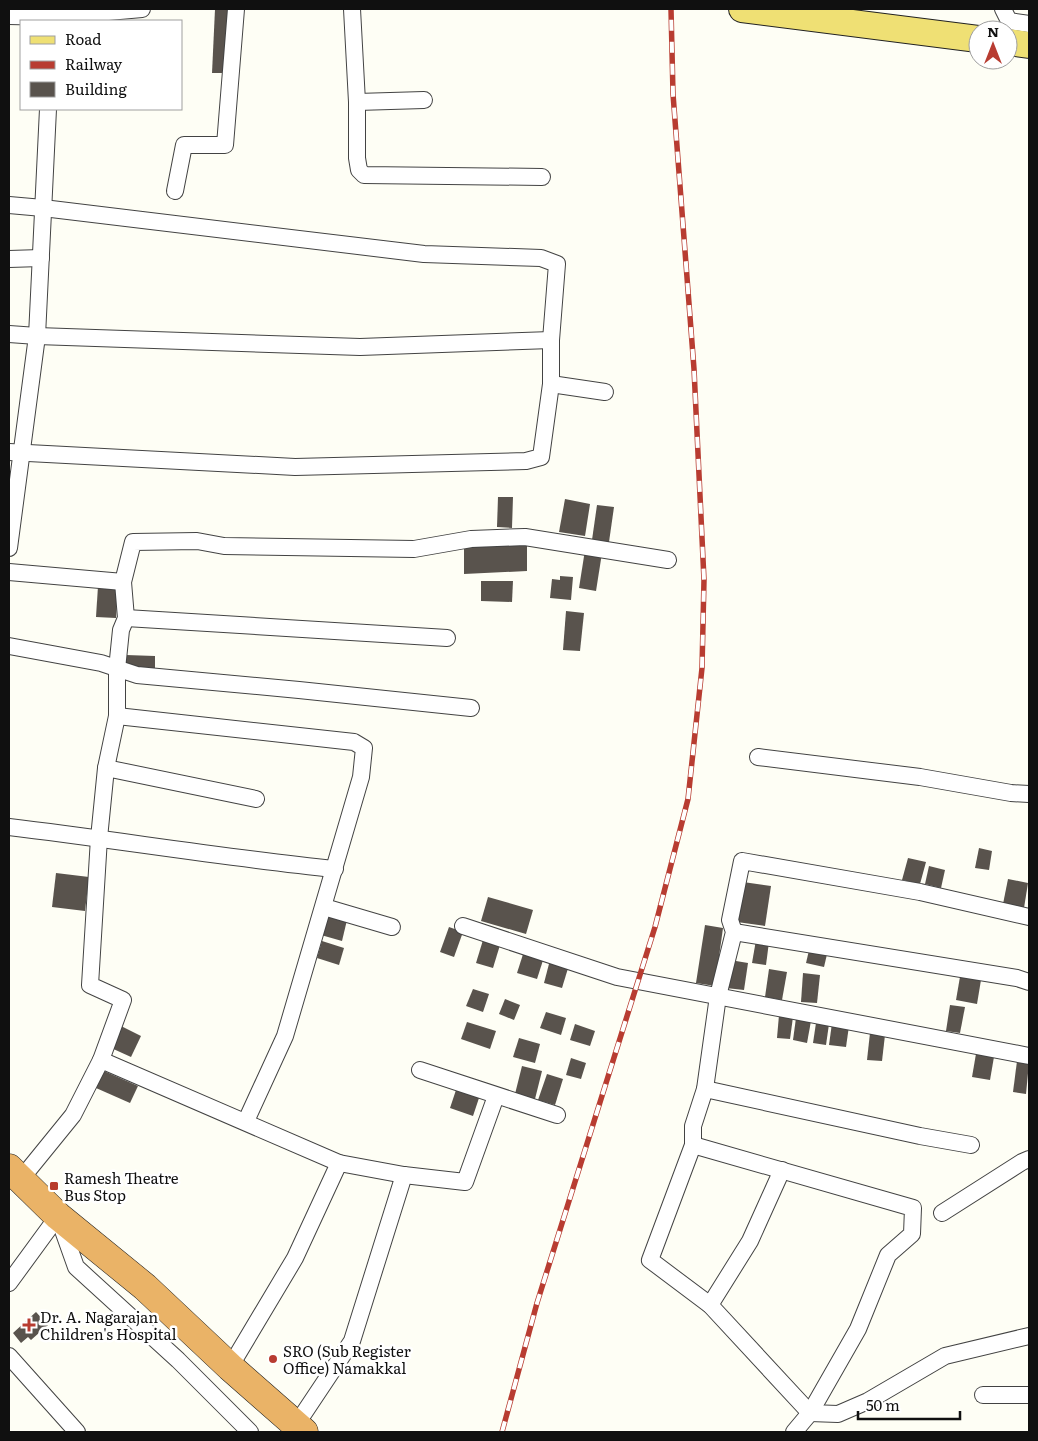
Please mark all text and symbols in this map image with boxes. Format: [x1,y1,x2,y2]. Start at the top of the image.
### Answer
legend [20,20,182,110]
north arrow [968,20,1018,70]
text: N [987,21,999,41]
text: Road [65,27,101,50]
text: Railway [65,52,123,75]
text: Building [65,77,127,100]
place label: Ramesh Theatre Bus Stop [64,1166,179,1206]
marker: Ramesh Theatre Bus Stop [48,1180,60,1192]
place label: Dr. A. Nagarajan Children's Hospital [40,1305,177,1345]
marker: Dr. A. Nagarajan Children's Hospital [22,1318,36,1332]
place label: SRO (Sub Register Office) Namakkal [283,1339,411,1379]
marker: SRO (Sub Register Office) Namakkal [267,1353,279,1365]
scale bar [858,1388,960,1420]
text: 50 m [866,1393,900,1416]

